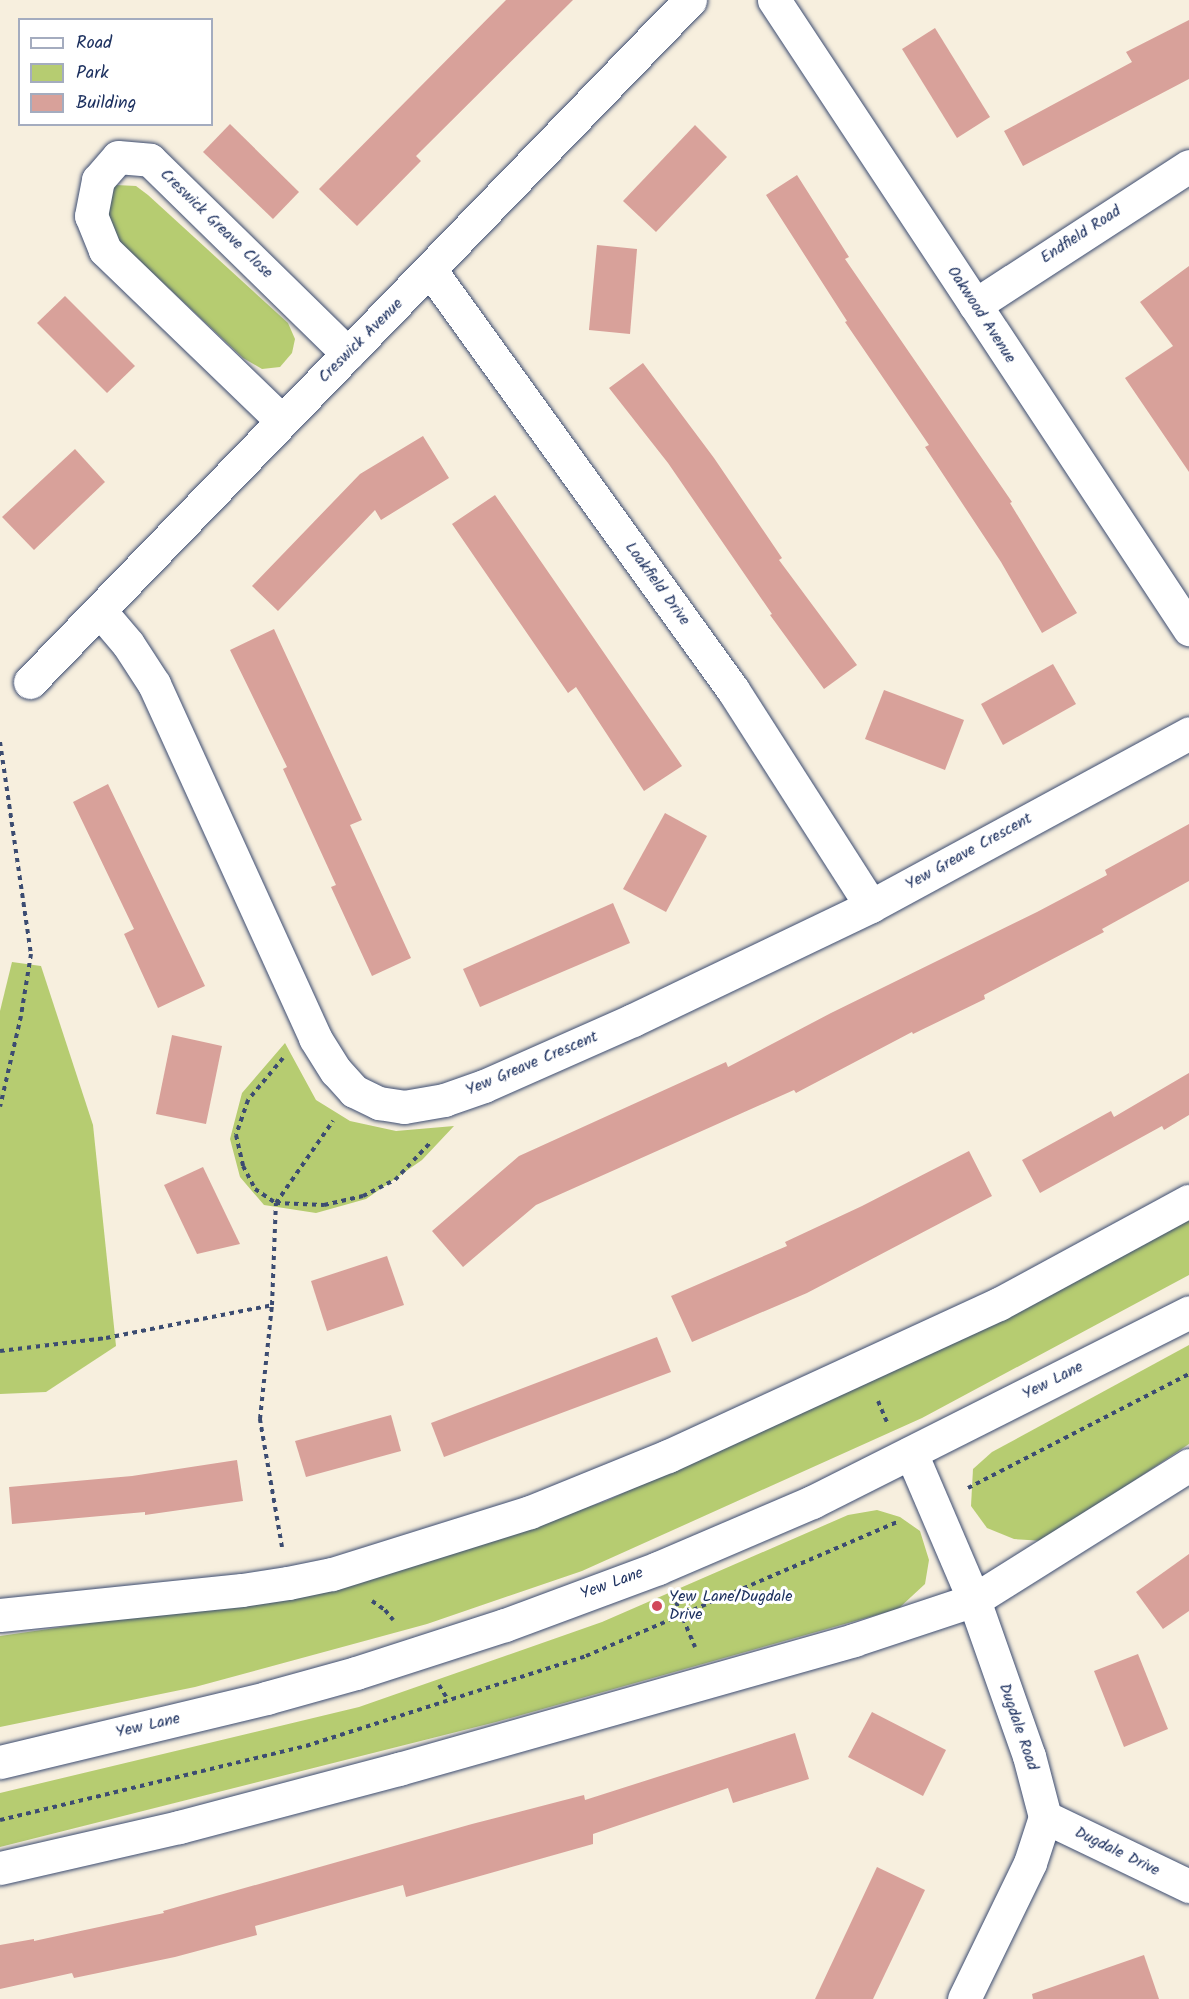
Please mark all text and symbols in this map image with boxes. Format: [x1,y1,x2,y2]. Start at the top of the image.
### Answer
legend [18,18,213,126]
text: Road [76,29,112,58]
text: Park [76,59,109,88]
text: Building [76,89,136,118]
street label: Creswick Greave Close [156,165,276,283]
street label: Endfield Road [1037,202,1125,268]
street label: Oakwood Avenue [943,263,1019,367]
street label: Creswick Avenue [315,295,407,387]
street label: Loakfield Drive [620,539,694,629]
street label: Yew Greave Crescent [902,809,1036,895]
street label: Yew Greave Crescent [463,1027,601,1101]
street label: Yew Lane [1019,1358,1087,1404]
street label: Yew Lane [578,1564,646,1604]
place label: Yew Lane/Dugdale Drive [669,1587,792,1625]
marker: Yew Lane/Dugdale Drive [650,1599,664,1613]
street label: Dugdale Road [994,1681,1042,1773]
street label: Yew Lane [114,1709,182,1743]
street label: Dugdale Drive [1071,1823,1163,1881]

